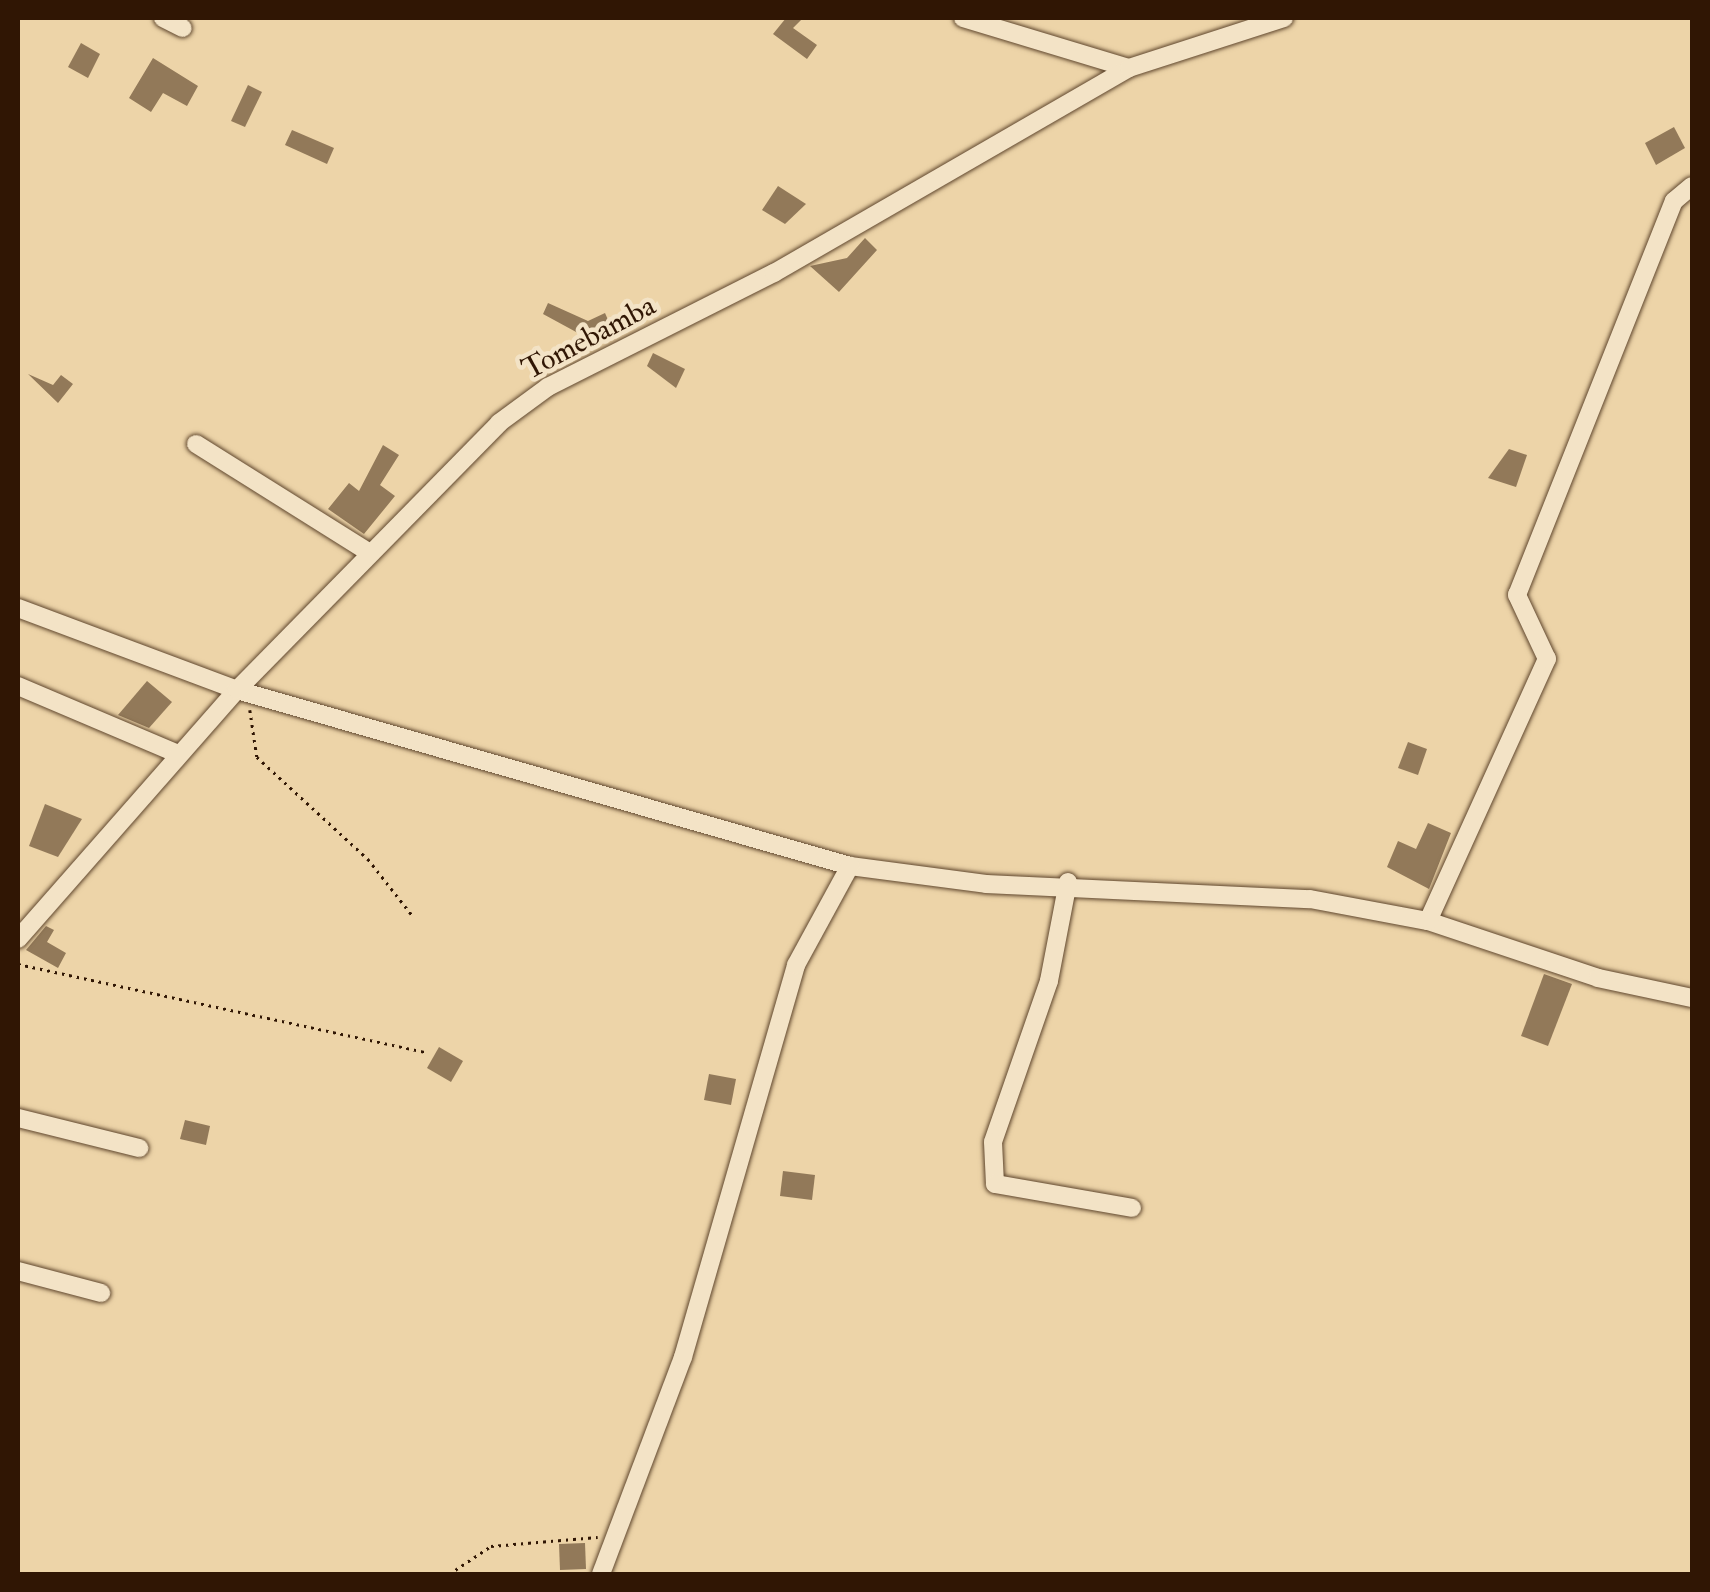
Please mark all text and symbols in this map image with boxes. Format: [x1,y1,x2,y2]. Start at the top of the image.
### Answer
street label: Tomebamba [516,288,662,388]

